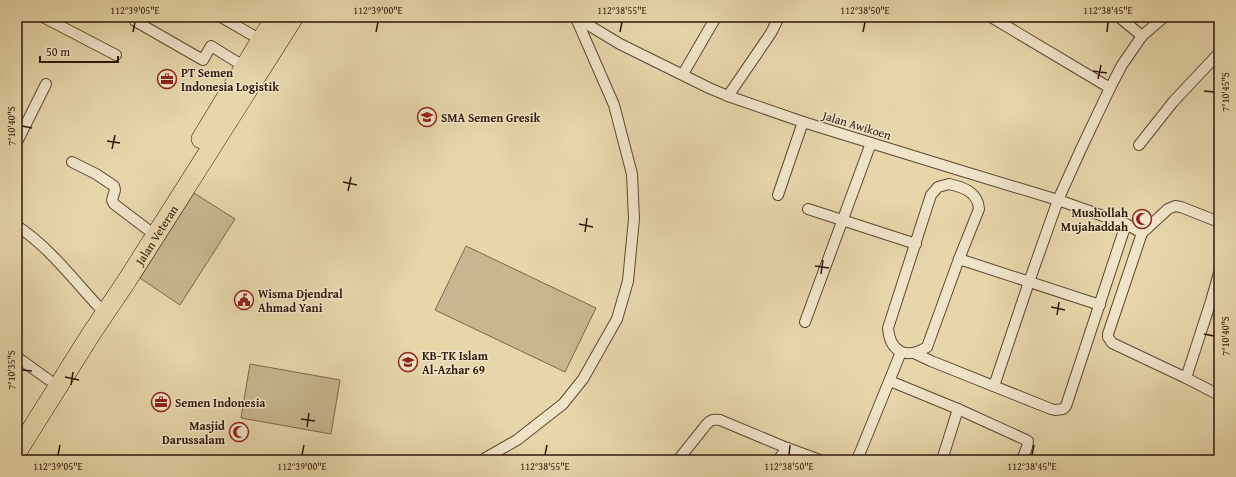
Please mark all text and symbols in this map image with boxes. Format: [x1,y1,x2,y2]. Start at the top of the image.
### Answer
text: 112°39'05"E [110,3,160,18]
text: 112°39'00"E [353,3,403,18]
text: 112°38'55"E [597,3,647,18]
text: 112°38'50"E [840,3,890,18]
text: 112°38'45"E [1083,3,1133,18]
scale bar [40,38,118,64]
text: 50 m [46,43,70,60]
place label: PT Semen Indonesia Logistik [181,64,279,95]
office icon: PT Semen Indonesia Logistik [156,68,178,90]
text: 7°10'45"S [1218,72,1233,112]
text: 7°10'40"S [4,106,19,146]
school or university icon: SMA Semen Gresik [416,106,438,128]
street label: Jalan Awikoen [819,106,894,144]
place label: SMA Semen Gresik [441,109,540,126]
street label: Jalan Veteran [130,201,181,270]
place label: Mushollah Mujahaddah [1061,204,1128,235]
mosque icon: Mushollah Mujahaddah [1131,208,1153,230]
place label: Wisma Djendral Ahmad Yani [258,285,343,316]
public building icon: Wisma Djendral Ahmad Yani [233,289,255,311]
text: 7°10'40"S [1218,316,1233,356]
place label: KB-TK Islam Al-Azhar 69 [422,347,489,378]
text: 7°10'35"S [4,350,19,390]
school or university icon: KB-TK Islam Al-Azhar 69 [397,351,419,373]
office icon: Semen Indonesia [150,391,172,413]
place label: Semen Indonesia [175,394,266,411]
place label: Masjid Darussalam [162,417,226,448]
mosque icon: Masjid Darussalam [228,421,250,443]
text: 112°39'05"E [33,459,83,474]
text: 112°39'00"E [277,459,327,474]
text: 112°38'55"E [520,459,570,474]
text: 112°38'50"E [764,459,814,474]
text: 112°38'45"E [1007,459,1057,474]

